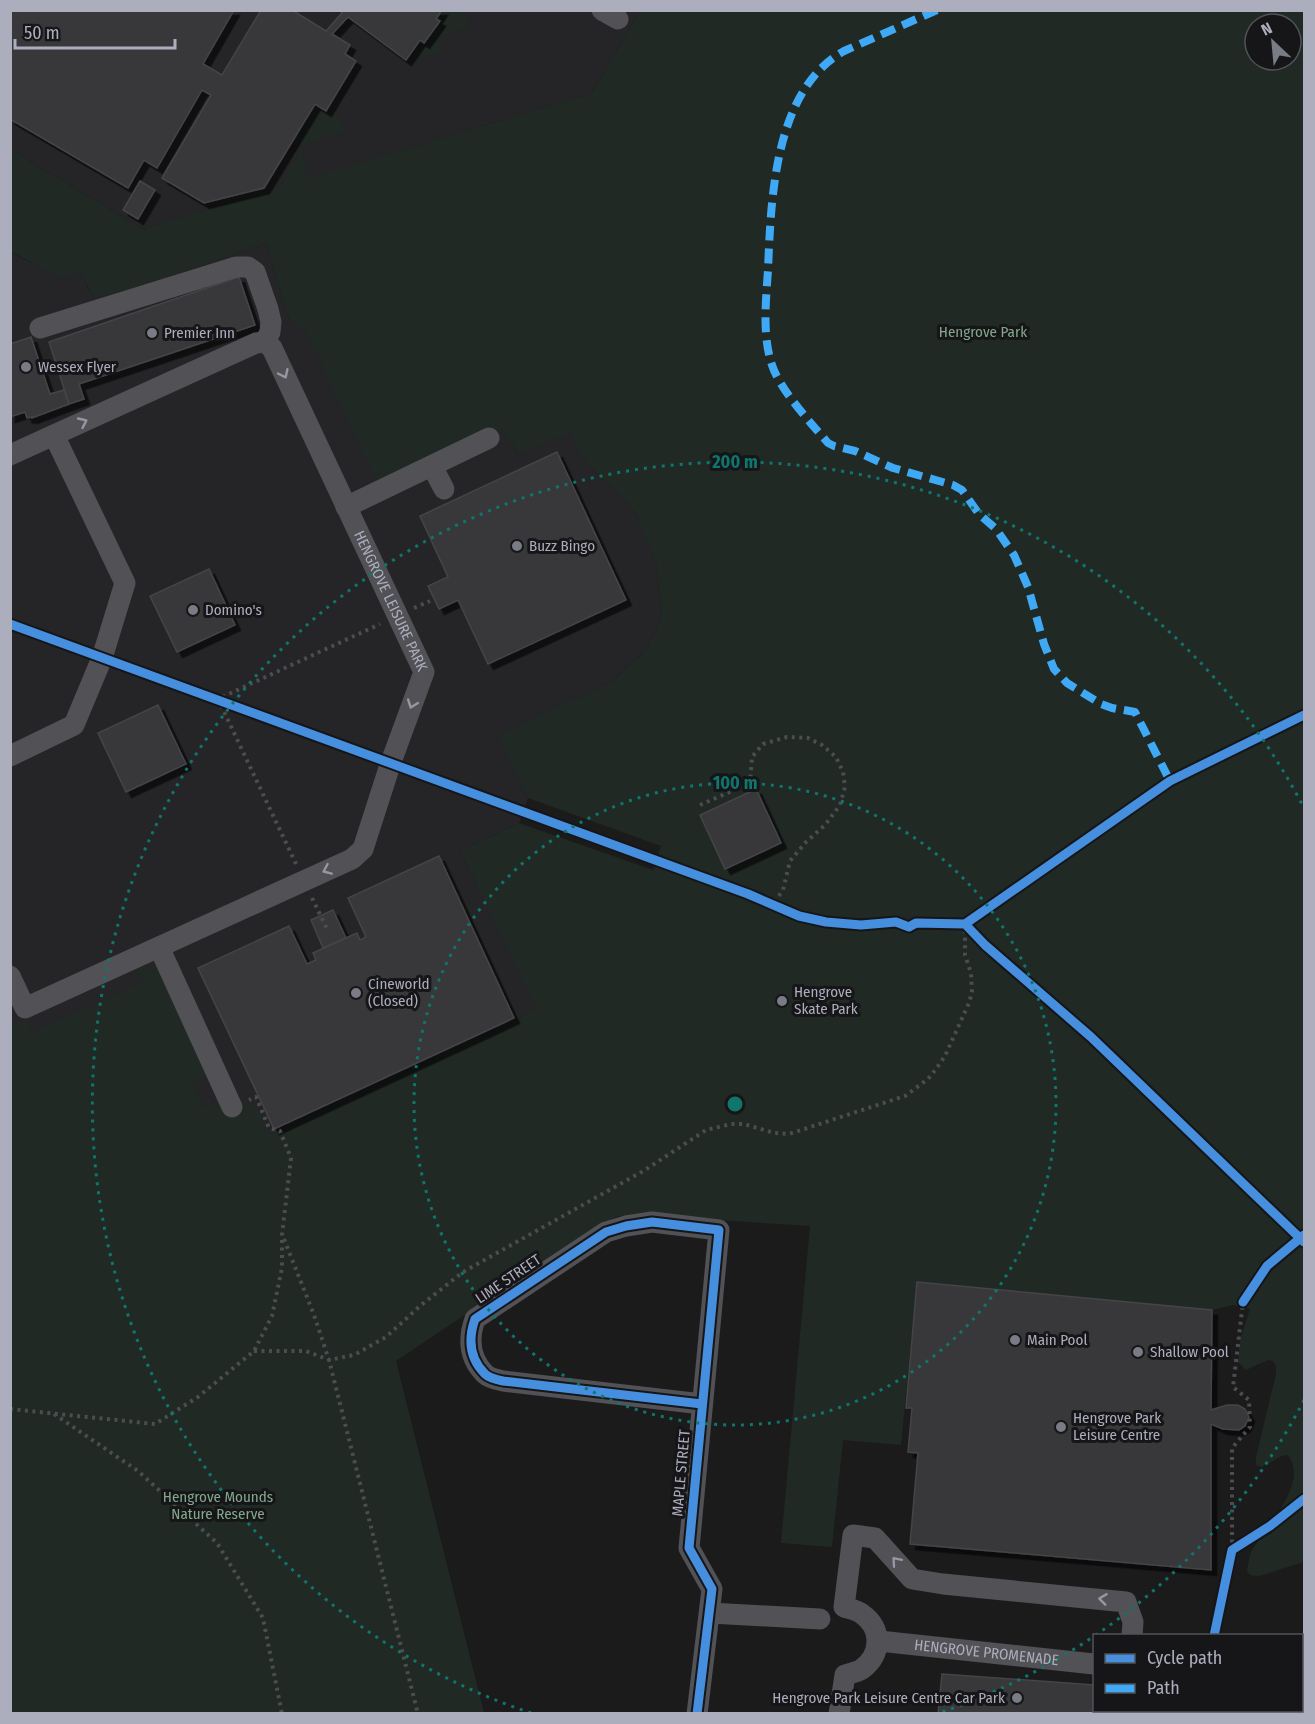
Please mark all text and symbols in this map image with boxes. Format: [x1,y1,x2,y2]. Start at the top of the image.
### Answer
scale bar [15,12,176,50]
north arrow [1243,12,1303,72]
text: N [1258,18,1275,40]
text: 50 m [24,22,60,44]
park label: Hengrove Park [939,323,1027,341]
place label: Premier Inn [164,324,235,342]
marker: Premier Inn [145,326,159,340]
place label: Wessex Flyer [38,358,117,376]
marker: Wessex Flyer [19,360,33,374]
one-way arrow [276,368,288,379]
one-way arrow [76,417,87,429]
text: 200 m [711,451,758,473]
street label: HENGROVE LEISURE PARK [350,528,431,674]
place label: Buzz Bingo [529,537,595,555]
marker: Buzz Bingo [510,539,524,553]
place label: Domino's [205,601,262,619]
marker: Domino's [186,603,200,617]
one-way arrow [406,698,419,709]
text: 100 m [713,772,757,794]
one-way arrow [322,862,333,874]
place label: Cineworld (Closed) [368,975,430,1010]
place label: Hengrove Skate Park [794,983,858,1018]
marker: Cineworld (Closed) [349,986,363,1000]
marker: Hengrove Skate Park [775,994,789,1008]
centre of rings [725,1094,745,1114]
street label: LIME STREET [472,1251,544,1307]
place label: Main Pool [1027,1331,1087,1349]
marker: Main Pool [1008,1333,1022,1347]
place label: Shallow Pool [1150,1343,1229,1361]
marker: Shallow Pool [1131,1345,1145,1359]
place label: Hengrove Park Leisure Centre [1073,1409,1161,1444]
marker: Hengrove Park Leisure Centre [1054,1420,1068,1434]
street label: MAPLE STREET [668,1429,694,1517]
park label: Hengrove Mounds Nature Reserve [163,1488,273,1523]
one-way arrow [892,1557,903,1568]
one-way arrow [1098,1594,1107,1606]
legend [1093,1634,1303,1712]
street label: HENGROVE PROMENADE [913,1636,1060,1669]
text: Cycle path [1147,1647,1222,1669]
text: Path [1147,1677,1180,1699]
place label: Hengrove Park Leisure Centre Car Park [772,1689,1005,1707]
marker: Hengrove Park Leisure Centre Car Park [1010,1691,1024,1705]

